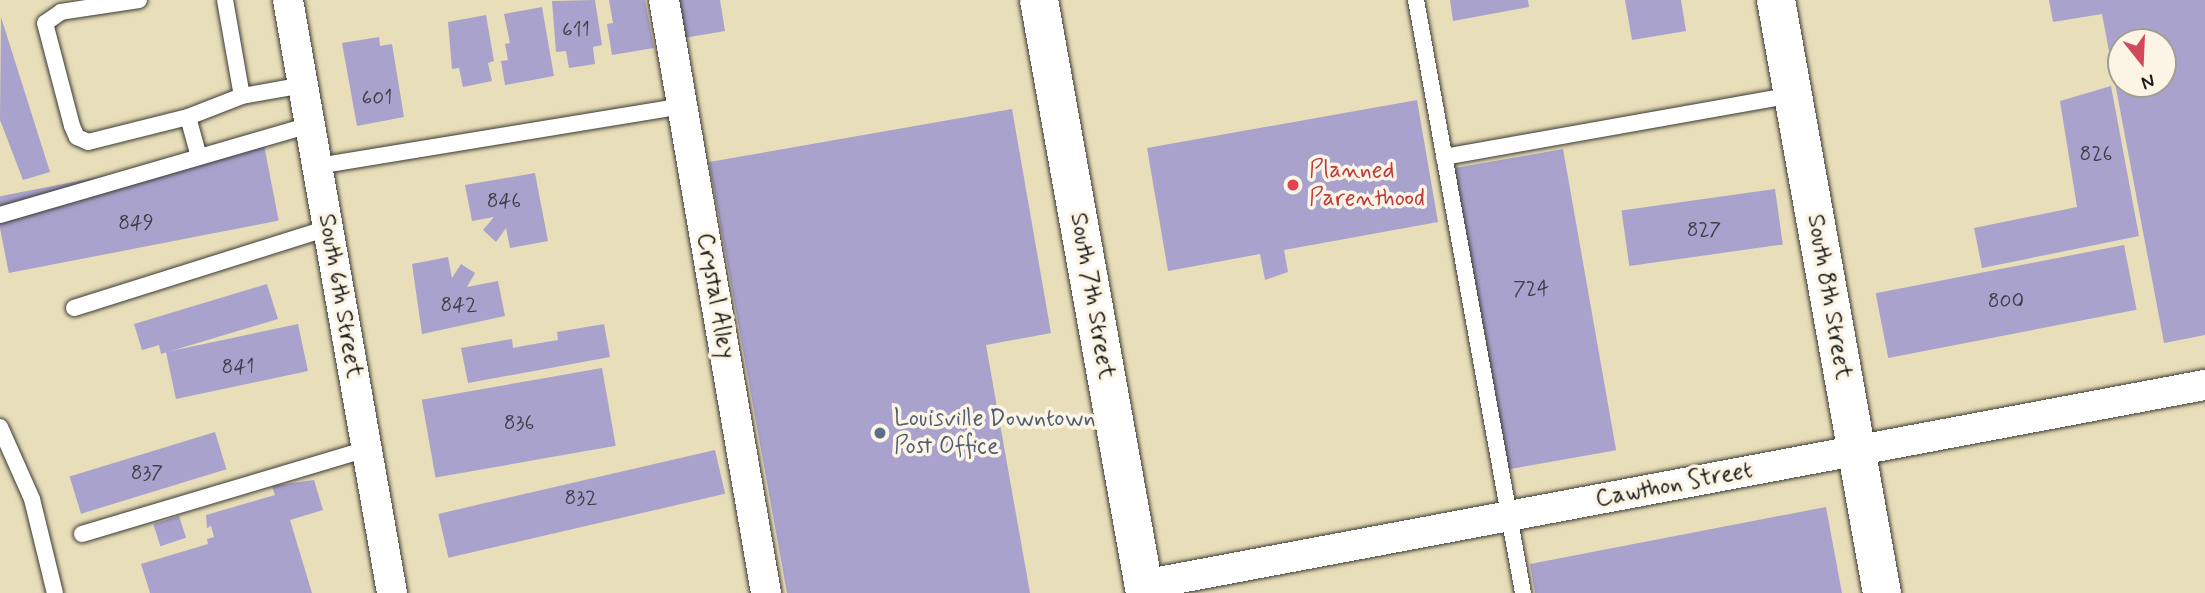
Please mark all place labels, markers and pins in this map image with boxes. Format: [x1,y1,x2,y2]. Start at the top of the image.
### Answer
place label: Planned Parenthood [1309,157,1425,213]
marker: Planned Parenthood [1283,175,1303,195]
place label: Louisville Downtown Post Office [894,405,1108,461]
marker: Louisville Downtown Post Office [872,425,888,441]

